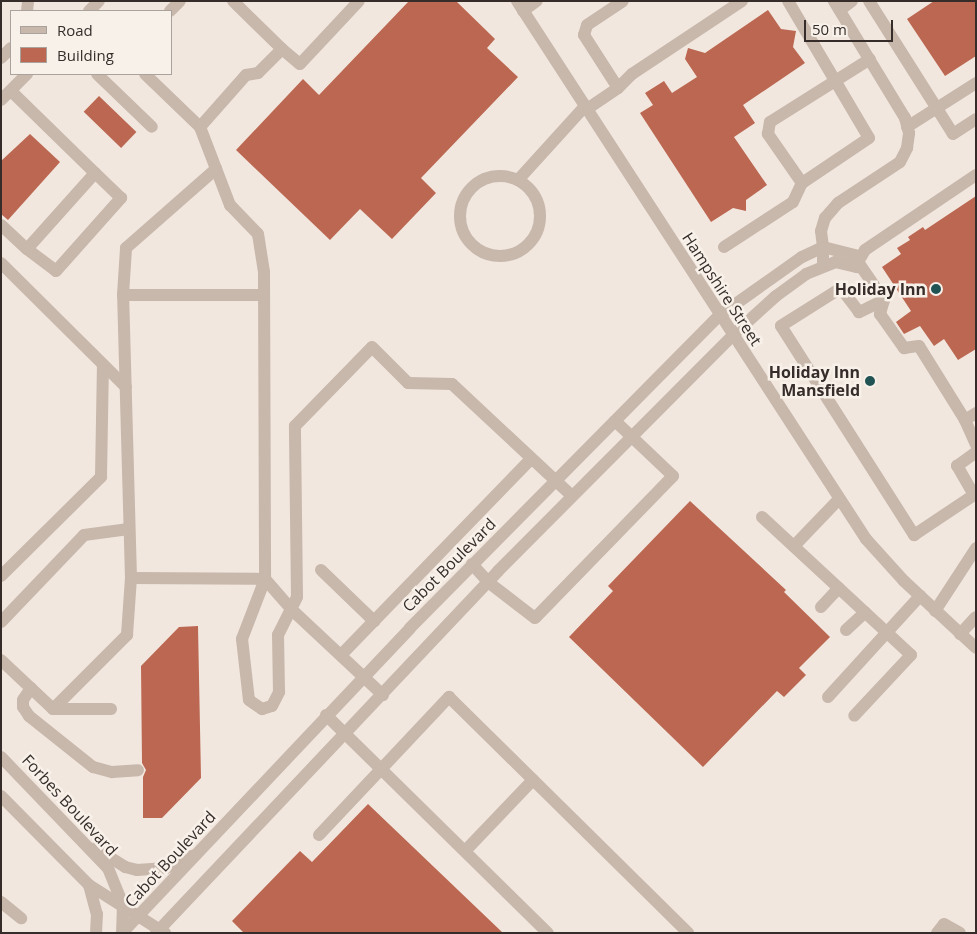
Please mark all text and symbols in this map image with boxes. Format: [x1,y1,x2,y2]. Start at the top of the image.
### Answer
legend [10,10,172,75]
scale bar [807,10,896,42]
text: 50 m [812,19,847,39]
text: Road [57,20,93,40]
text: Building [57,45,114,65]
street label: Hampshire Street [678,229,766,349]
place label: Holiday Inn [835,279,926,299]
marker: Holiday Inn [930,283,942,295]
place label: Holiday Inn Mansfield [769,362,860,400]
marker: Holiday Inn Mansfield [864,375,876,387]
street label: Cabot Boulevard [398,514,500,616]
street label: Forbes Boulevard [18,751,122,859]
street label: Cabot Boulevard [121,807,219,911]

